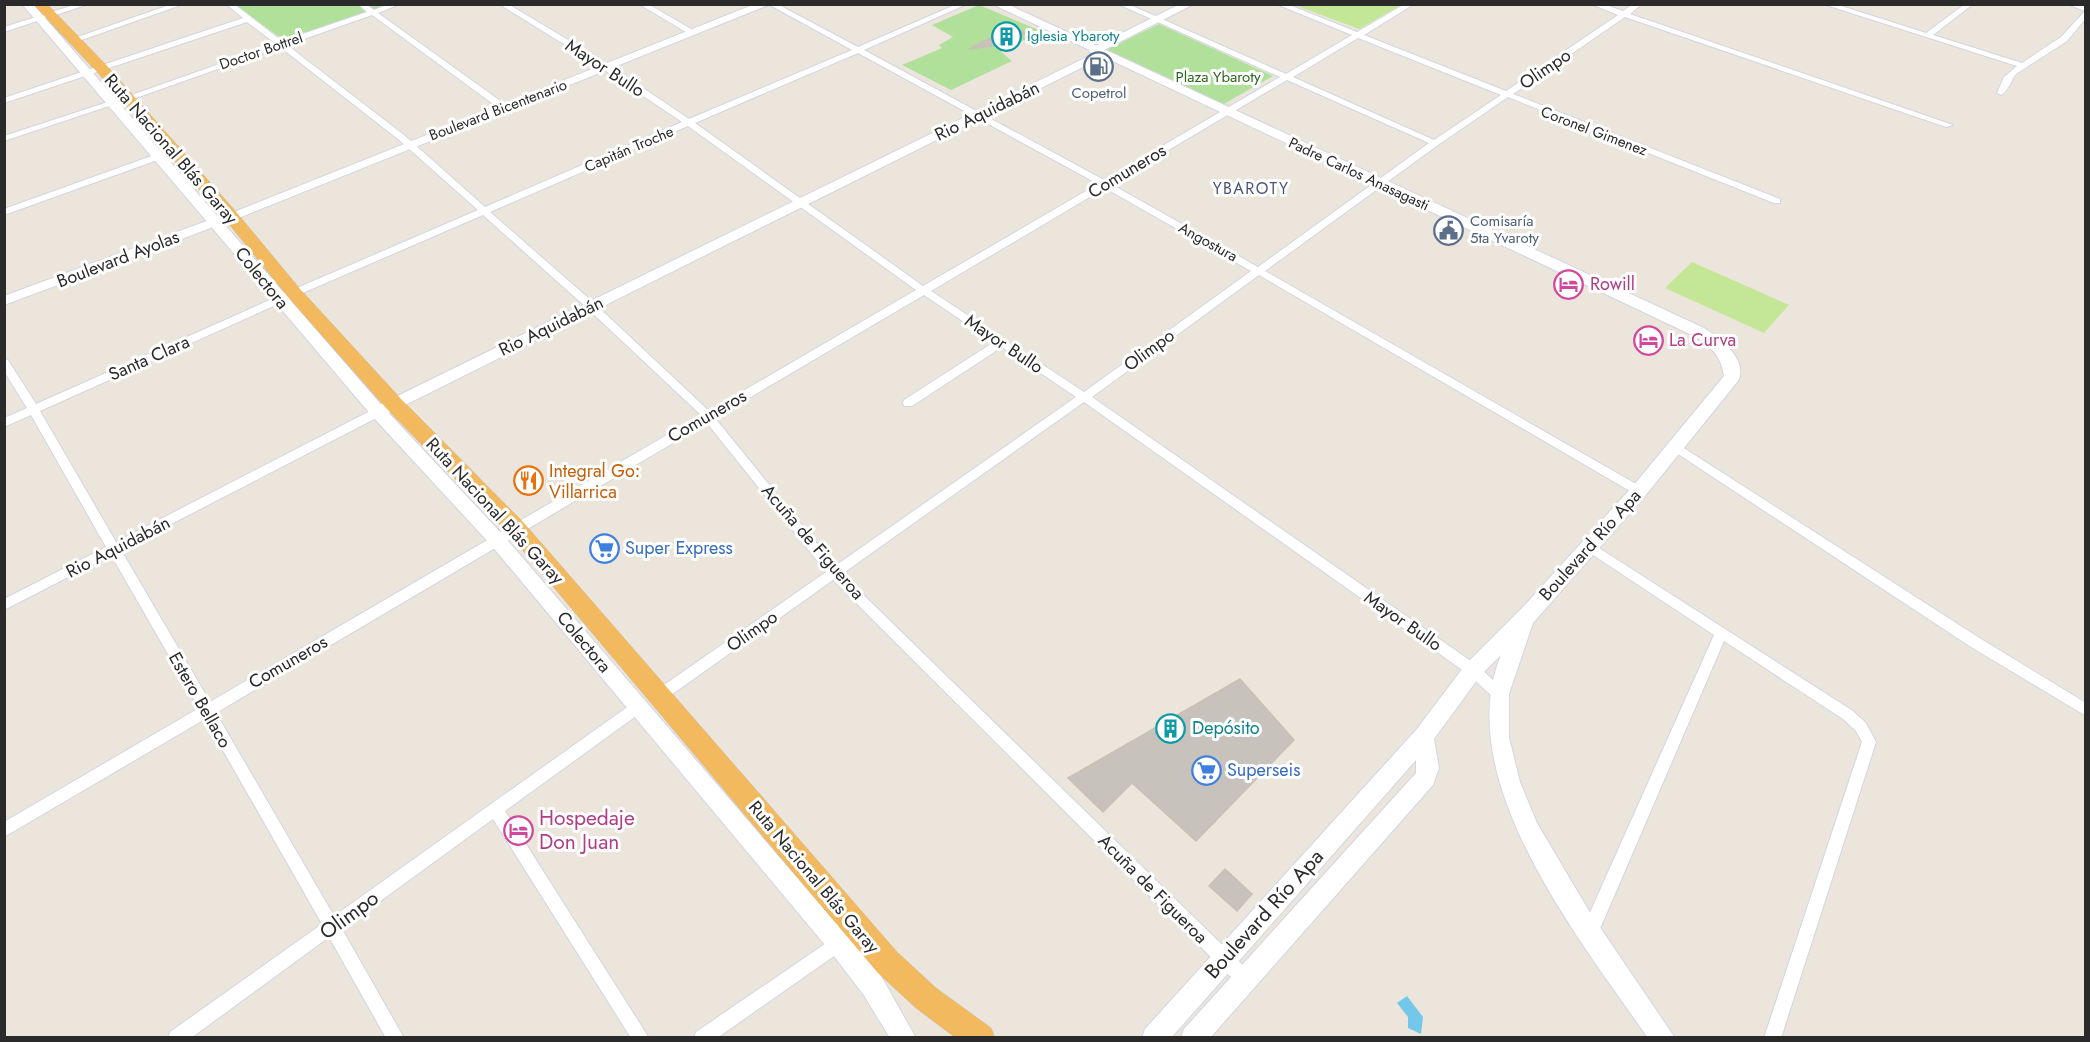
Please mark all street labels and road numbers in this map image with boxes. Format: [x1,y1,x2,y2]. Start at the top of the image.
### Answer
street label: Doctor Bottrel [216,26,306,76]
street label: Mayor Bullo [560,33,650,103]
street label: Olimpo [1514,42,1576,96]
street label: Ruta Nacional Blás Garay [98,68,244,230]
street label: Boulevard Bicentenario [426,74,570,146]
street label: Rio Aquidabán [930,74,1044,148]
street label: Coronel Gimenez [1538,101,1650,161]
street label: Capitán Troche [581,120,677,178]
street label: Padre Carlos Anasagasti [1285,132,1433,216]
street label: Comuneros [1083,137,1171,205]
street label: Angostura [1175,217,1241,267]
street label: Boulevard Ayolas [53,224,183,294]
street label: Colectora [229,241,295,315]
street label: Rio Aquidabán [494,289,608,363]
street label: Mayor Bullo [960,308,1049,380]
street label: Olimpo [1118,323,1180,377]
street label: Santa Clara [104,329,194,387]
street label: Comuneros [663,383,751,449]
street label: Ruta Nacional Blás Garay [420,432,570,590]
street label: Acuña de Figueroa [755,479,871,605]
street label: Boulevard Río Apa [1533,484,1647,606]
street label: Rio Aquidabán [61,510,175,584]
street label: Mayor Bullo [1359,585,1447,657]
street label: Olimpo [721,604,783,658]
street label: Colectora [551,606,617,678]
street label: Comuneros [244,629,332,695]
street label: Estero Bellaco [162,647,238,753]
street label: Ruta Nacional Blás Garay [742,795,886,959]
street label: Acuña de Figueroa [1092,828,1214,950]
street label: Boulevard Río Apa [1198,843,1330,985]
street label: Olimpo [313,883,385,947]

